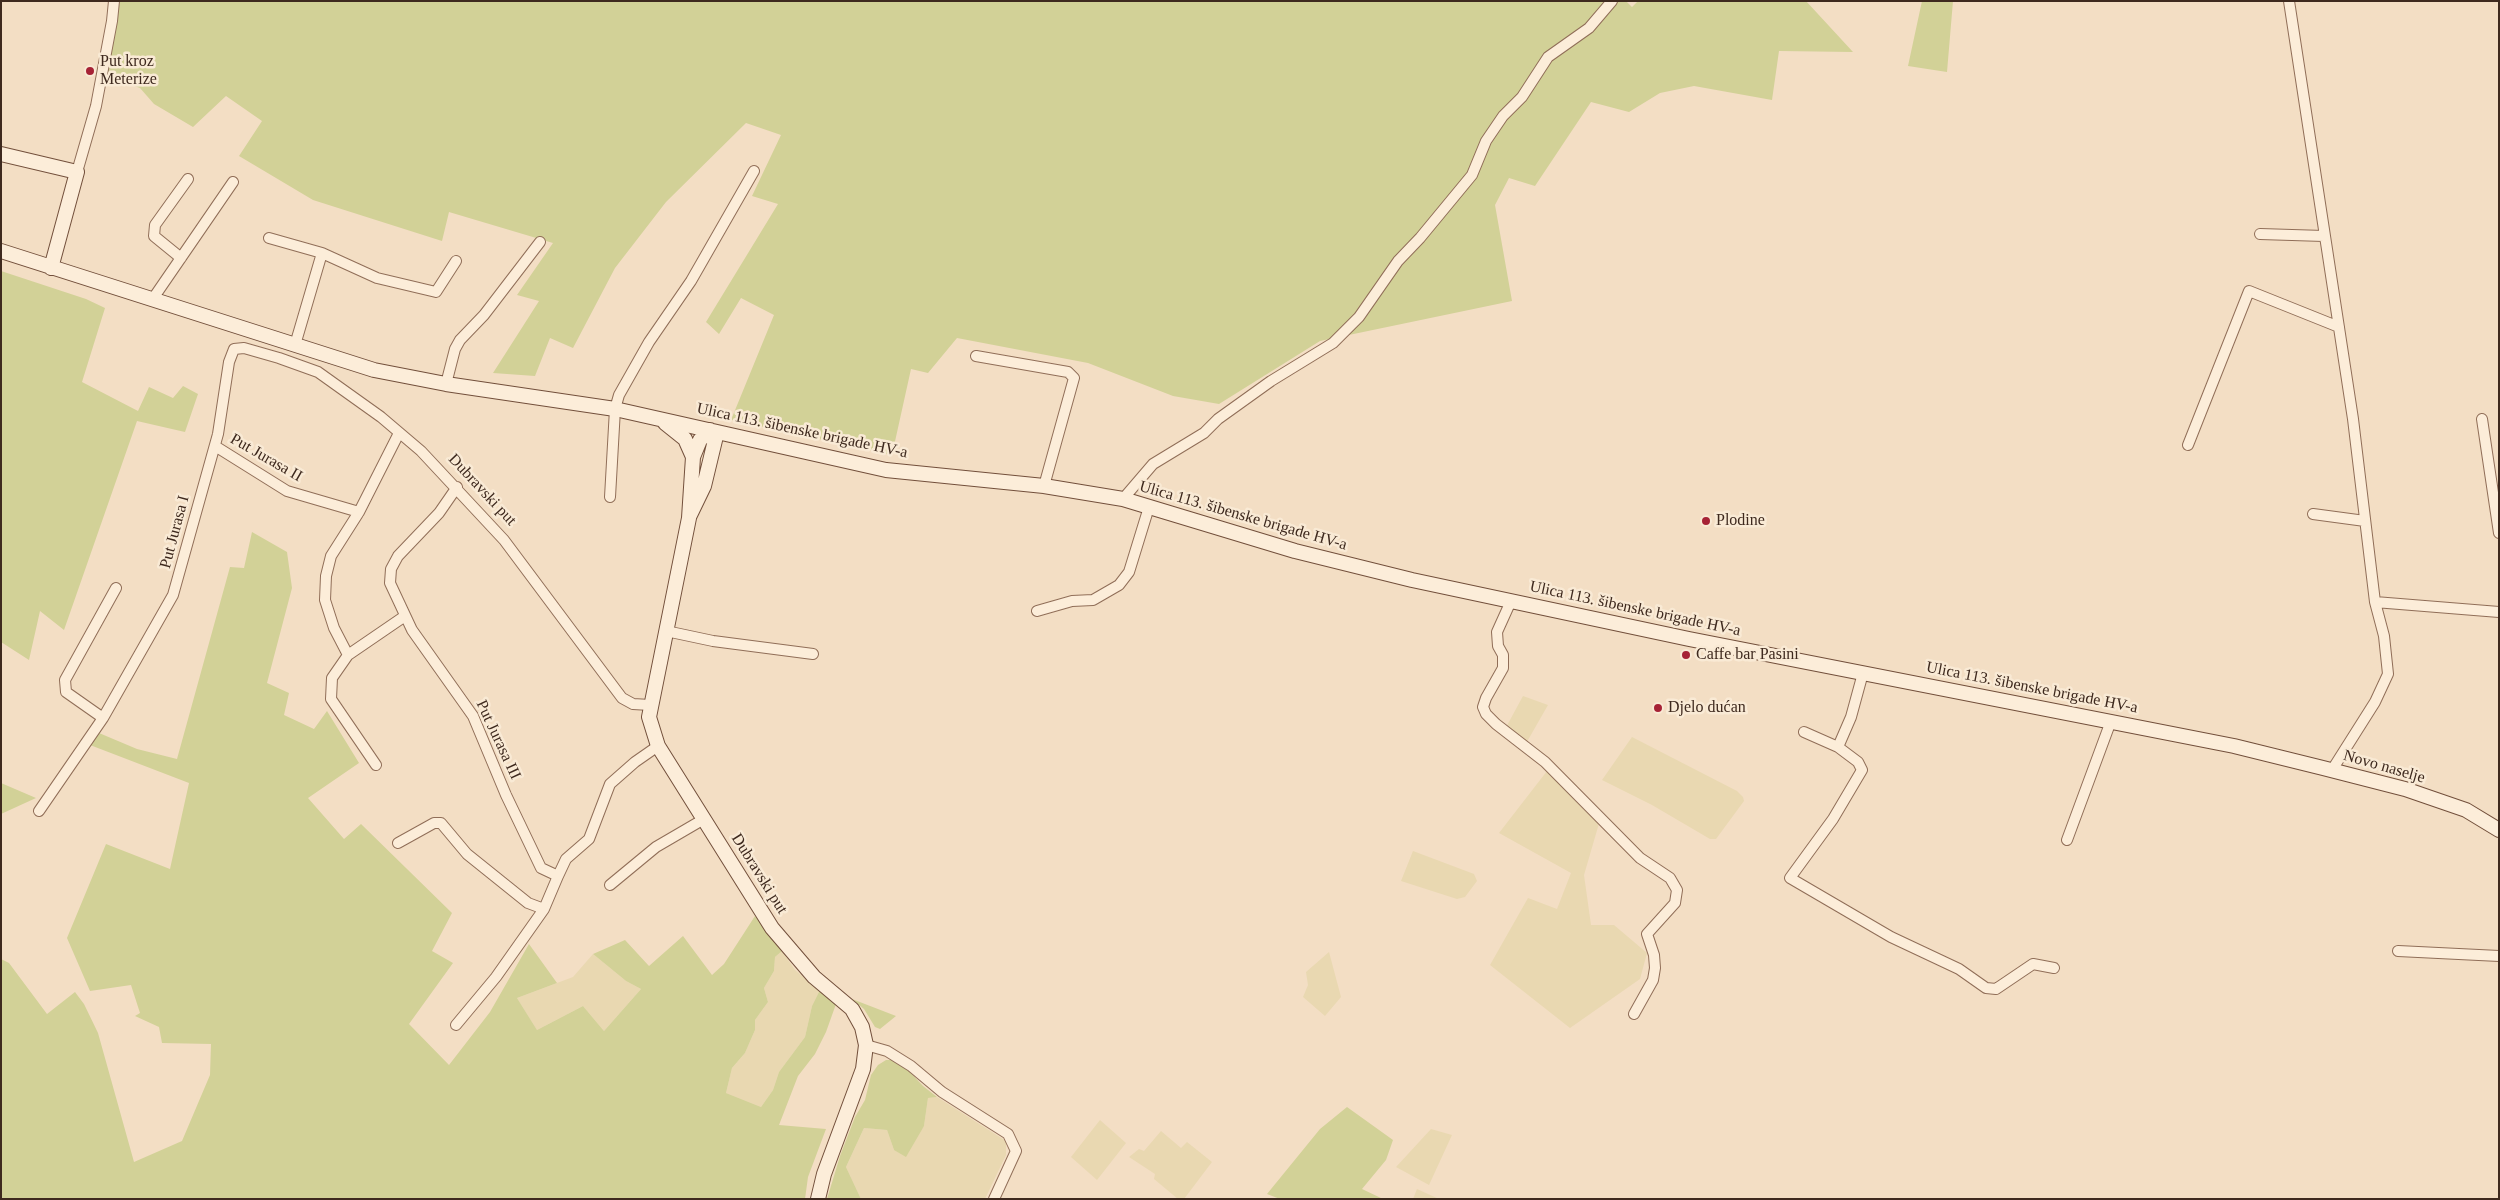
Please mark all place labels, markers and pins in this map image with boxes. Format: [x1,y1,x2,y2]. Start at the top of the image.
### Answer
place label: Put kroz Meterize [100,52,157,90]
marker: Put kroz Meterize [84,65,96,77]
place label: Plodine [1716,511,1765,531]
marker: Plodine [1700,515,1712,527]
place label: Caffe bar Pasini [1696,645,1799,665]
marker: Caffe bar Pasini [1680,649,1692,661]
place label: Djelo dućan [1668,698,1746,718]
marker: Djelo dućan [1652,702,1664,714]

